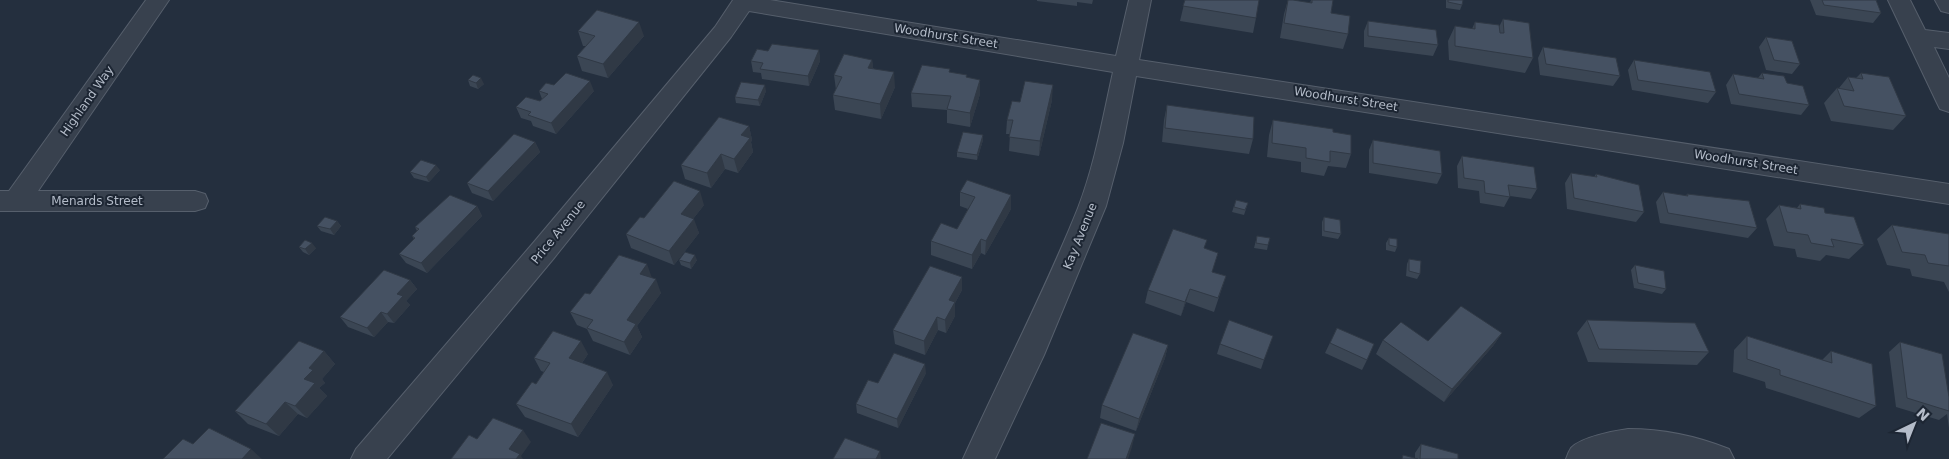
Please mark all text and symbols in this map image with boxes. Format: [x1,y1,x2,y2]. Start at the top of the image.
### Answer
street label: Woodhurst Street [893,21,999,51]
street label: Highland Way [58,63,116,139]
street label: Woodhurst Street [1293,84,1399,114]
street label: Woodhurst Street [1693,147,1799,177]
street label: Menards Street [51,194,143,208]
street label: Price Avenue [528,197,588,267]
street label: Kay Avenue [1060,201,1100,271]
north arrow [1889,399,1939,449]
text: N [1913,405,1933,424]

